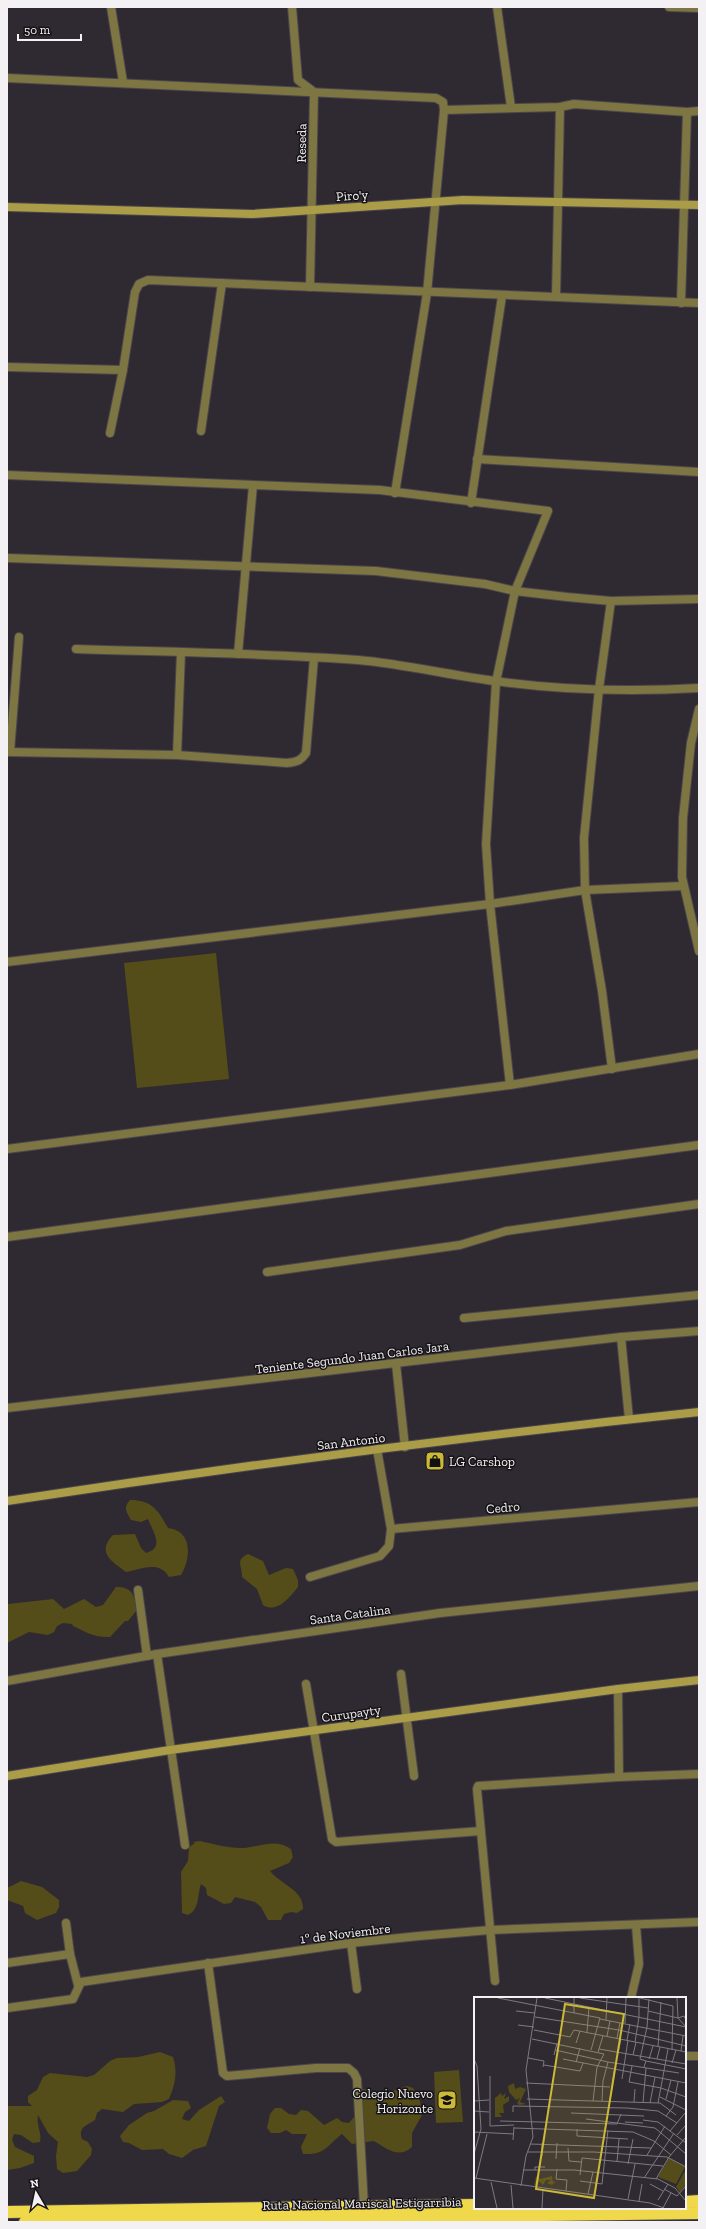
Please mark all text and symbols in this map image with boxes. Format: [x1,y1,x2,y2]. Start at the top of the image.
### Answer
scale bar [18,16,81,42]
text: 50 m [24,23,51,37]
street label: Reseda [294,123,309,163]
street label: Piro'y [335,187,369,204]
street label: Teniente Segundo Juan Carlos Jara [254,1338,451,1377]
street label: San Antonio [316,1430,386,1453]
shop icon: LG Carshop [424,1450,446,1472]
place label: LG Carshop [449,1454,515,1469]
street label: Cedro [486,1499,521,1516]
street label: Santa Catalina [309,1601,392,1628]
street label: Curupayty [320,1702,382,1725]
street label: 1º de Noviembre [299,1921,391,1946]
inset map [474,1997,686,2209]
place label: Colegio Nuevo Horizonte [352,2086,433,2116]
school or university icon: Colegio Nuevo Horizonte [436,2089,458,2111]
north arrow [16,2173,56,2213]
text: N [29,2176,40,2191]
street label: Ruta Nacional Mariscal Estigarribia [262,2194,462,2213]

